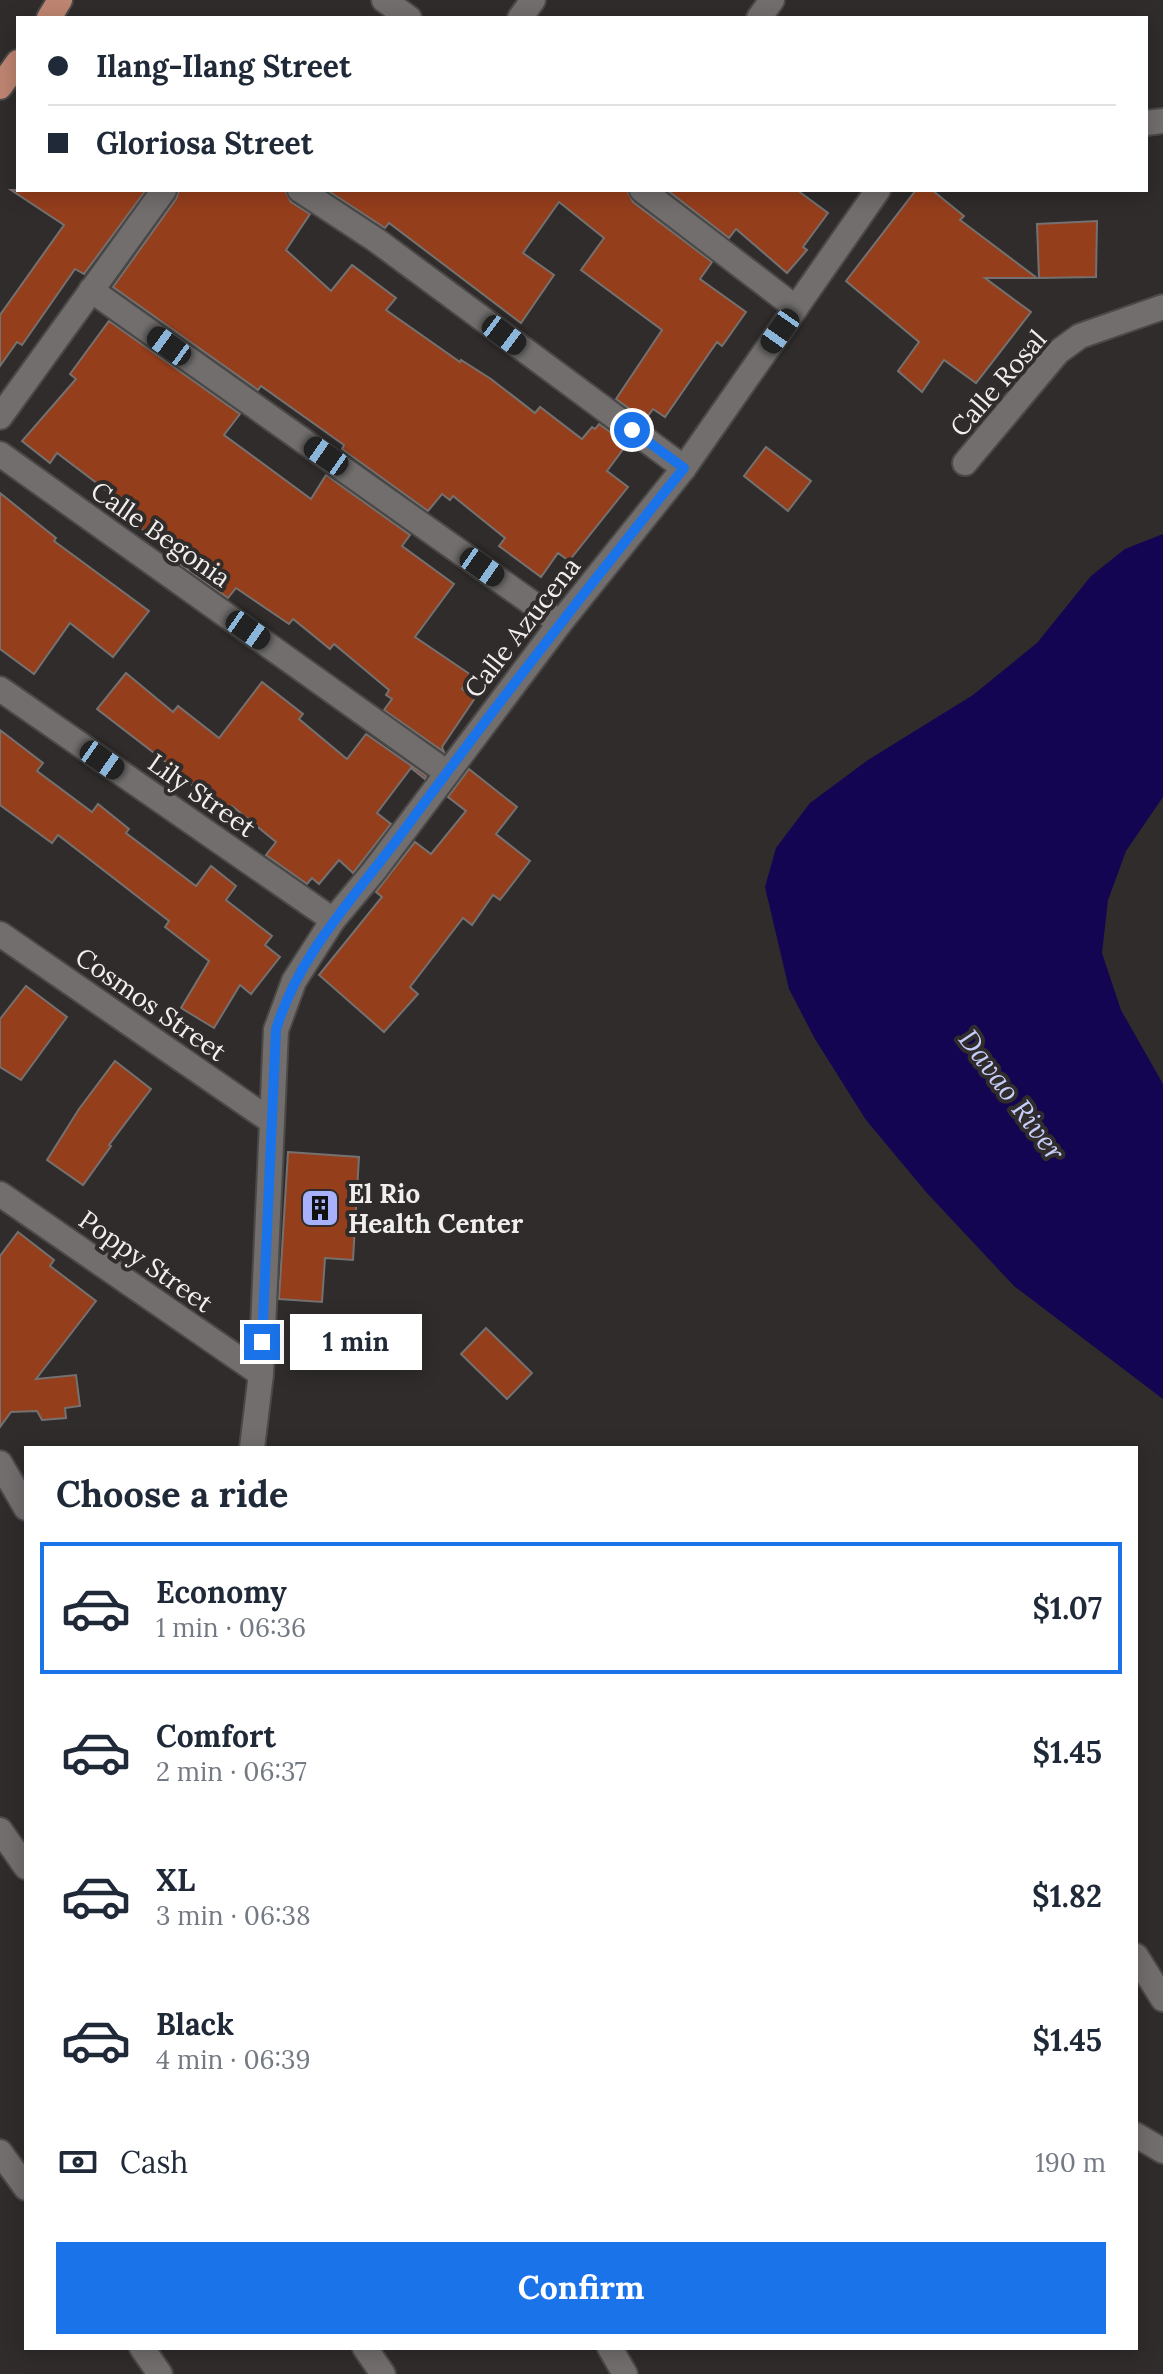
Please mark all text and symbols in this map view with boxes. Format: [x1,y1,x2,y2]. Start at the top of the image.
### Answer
text: Ilang-Ilang Street [96,47,351,85]
text: Gloriosa Street [96,124,313,162]
car [756,304,804,358]
car [478,311,530,359]
car [143,322,195,370]
street label: Calle Rosal [943,323,1053,443]
route start [614,412,650,448]
car [299,432,353,480]
street label: Calle Begonia [85,474,237,594]
car [455,543,509,591]
street label: Calle Azucena [457,550,587,704]
car [221,606,275,654]
car [75,736,129,784]
street label: Lily Street [142,746,262,844]
street label: Cosmos Street [69,940,233,1068]
water label: Davao River [951,1022,1073,1168]
place label: El Rio Health Center [348,1177,524,1240]
building icon: El Rio Health Center [299,1187,341,1229]
street label: Poppy Street [73,1203,219,1319]
callout: 1 min [290,1314,422,1370]
route end [244,1324,280,1360]
text: 1 min [323,1325,389,1358]
text: Choose a ride [56,1471,288,1517]
icon: car [60,1572,132,1644]
text: Economy [156,1573,287,1611]
text: $1.07 [1032,1589,1102,1627]
text: 1 min · 06:36 [156,1611,306,1644]
icon: car [60,1716,132,1788]
text: Comfort [156,1717,276,1755]
text: $1.45 [1033,1733,1102,1771]
text: 2 min · 06:37 [156,1755,307,1788]
icon: car [60,1860,132,1932]
text: XL [156,1861,195,1899]
text: $1.82 [1032,1877,1102,1915]
text: 3 min · 06:38 [156,1899,311,1932]
icon: car [60,2004,132,2076]
text: Black [156,2005,234,2043]
text: $1.45 [1033,2021,1102,2059]
text: 4 min · 06:39 [156,2043,311,2076]
icon: cash [56,2140,100,2184]
text: Cash [120,2143,188,2181]
text: 190 m [1035,2146,1106,2179]
button: Confirm [56,2242,1106,2334]

